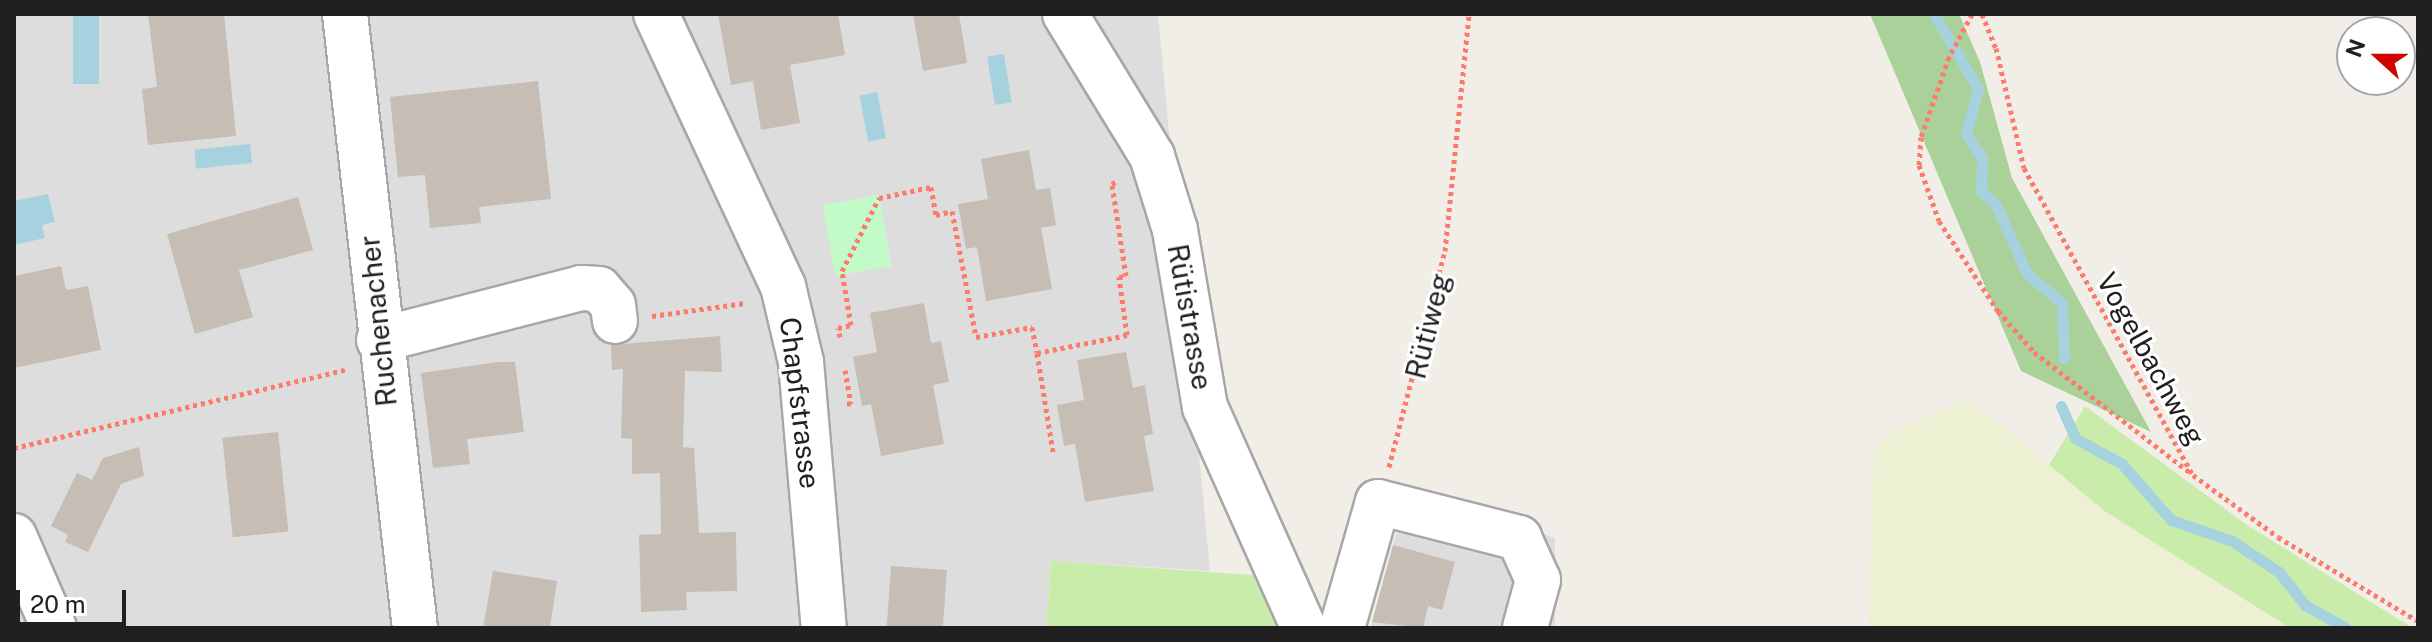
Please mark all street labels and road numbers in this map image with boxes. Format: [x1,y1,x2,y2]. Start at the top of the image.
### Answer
street label: Ruchenacher [352,234,404,408]
street label: Rütistrasse [1161,241,1219,393]
street label: Vogelbachweg [2090,267,2212,451]
street label: Rütiweg [1399,270,1457,382]
street label: Chapfstrasse [773,315,827,491]

